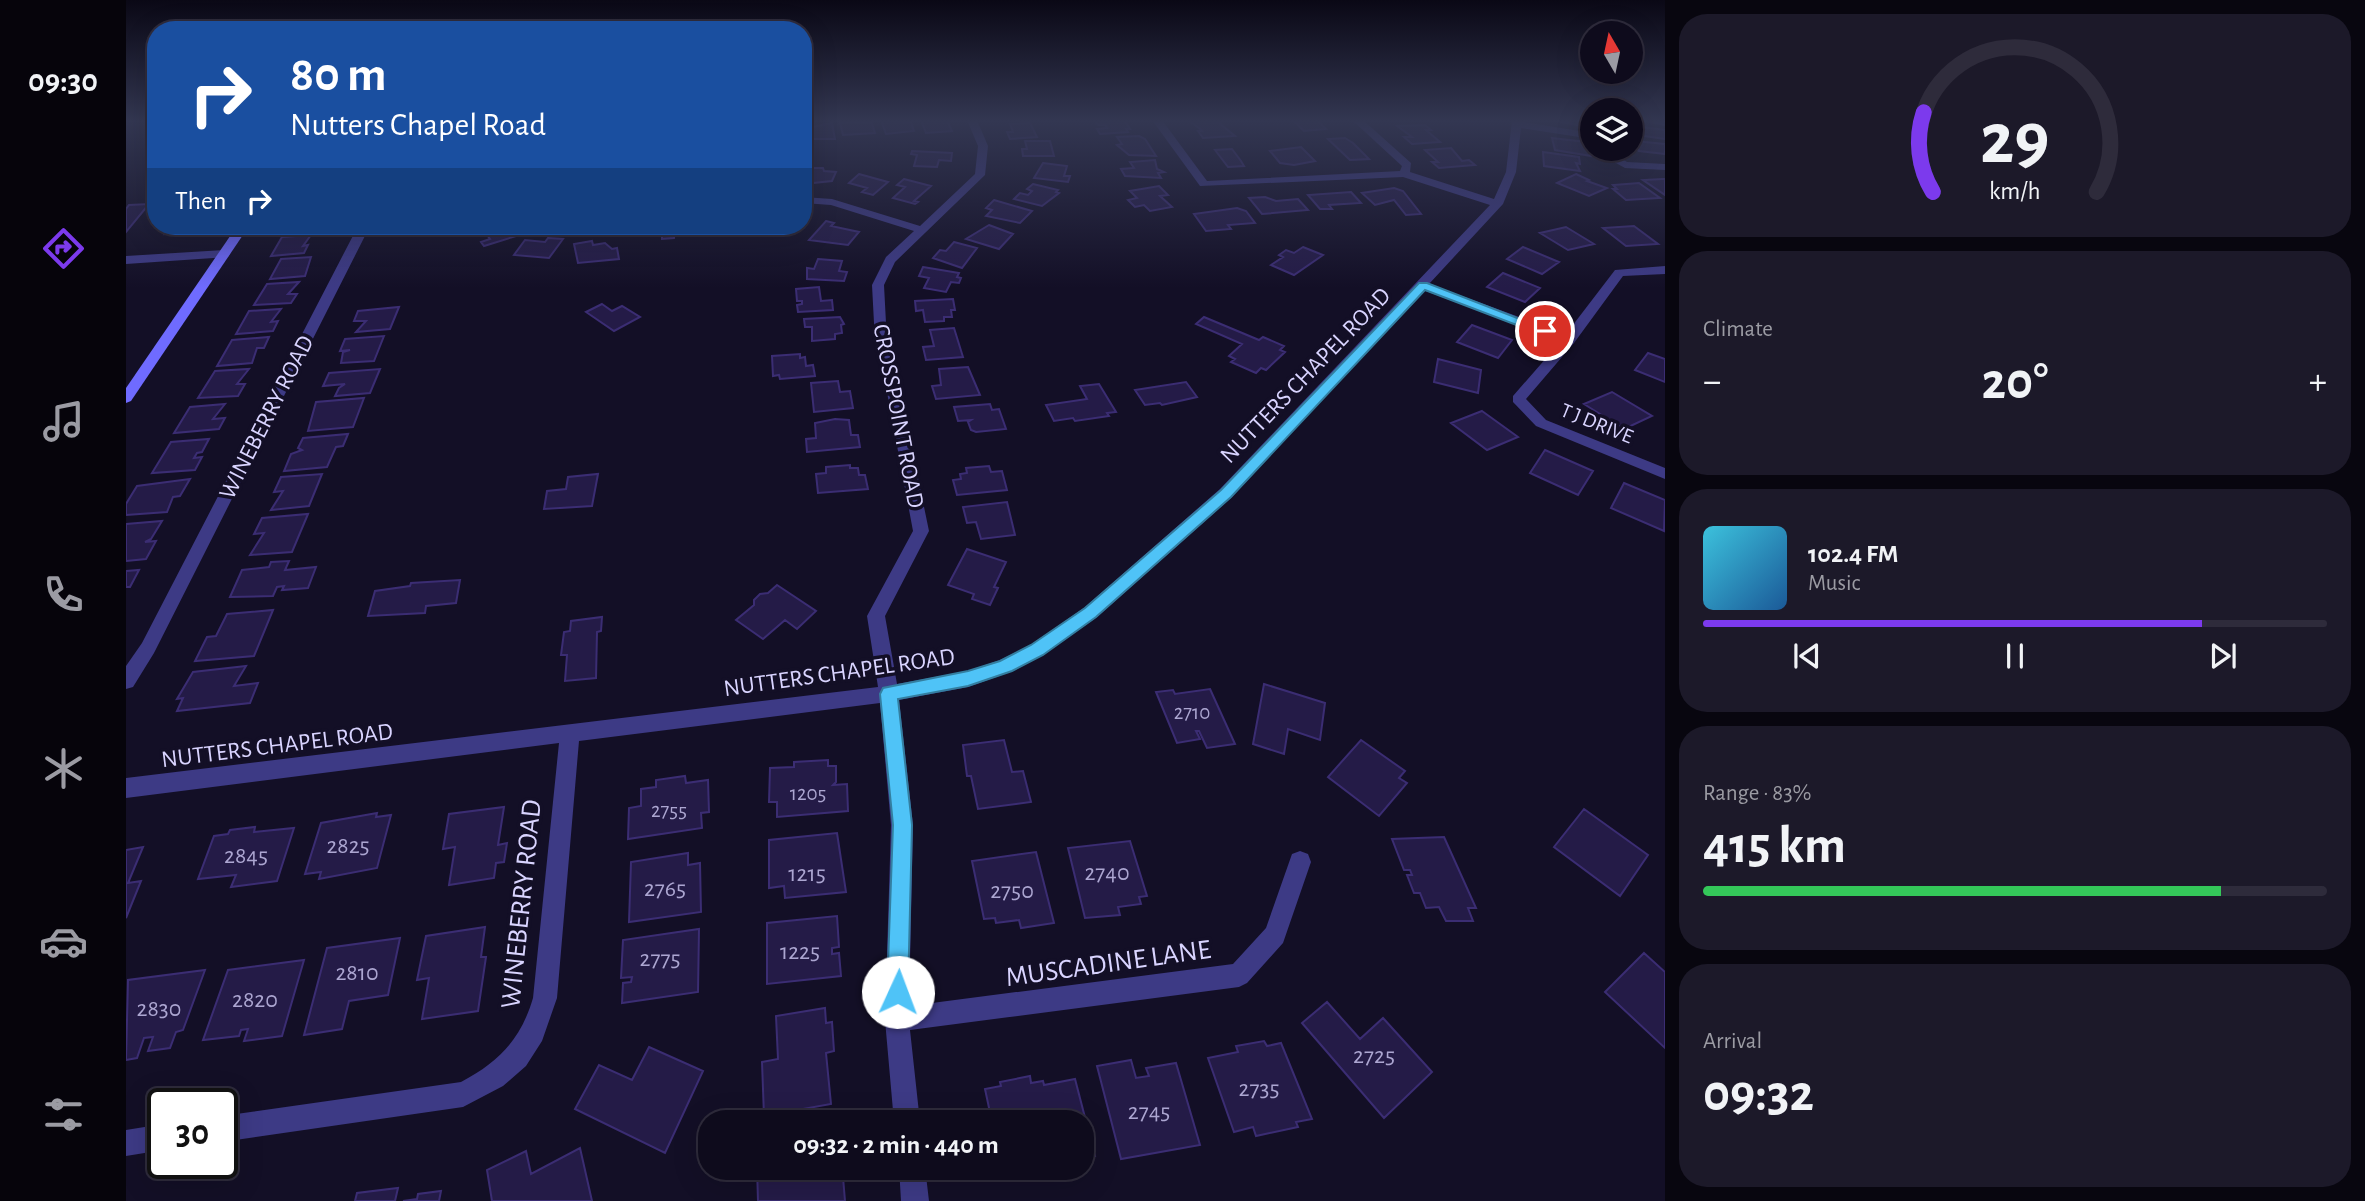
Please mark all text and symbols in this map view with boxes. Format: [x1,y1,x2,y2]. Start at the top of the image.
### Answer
north arrow [1580,21,1643,84]
map controls [1580,21,1643,161]
icon: right [175,49,266,140]
text: 80 m [290,51,387,100]
text: 09:30 [28,65,98,97]
button: layers [1580,98,1643,161]
text: 29 [1980,104,2050,177]
text: Nutters Chapel Road [290,109,546,141]
text: km/h [1989,179,2041,204]
icon: right [240,182,278,220]
text: Then [175,188,226,214]
icon: directions [39,224,88,273]
street label: NUTTERS CHAPEL ROAD [1216,283,1395,468]
pin [1515,301,1575,361]
icon: arrive [1526,312,1564,350]
text: Climate [1703,318,1773,341]
street label: CROSSPOINT ROAD [868,322,928,510]
street label: WINEBERRY ROAD [215,332,318,503]
text: 20° [1982,356,2048,408]
text: − [1703,363,1721,401]
text: + [2309,363,2327,401]
icon: music [39,397,88,446]
street label: T J DRIVE [1558,399,1636,447]
text: 102.4 FM [1808,541,1898,567]
icon: phone [39,570,88,619]
text: Music [1808,572,1860,595]
icon: previous [1788,637,1826,675]
icon: pause [1996,637,2034,675]
icon: next [2204,637,2242,675]
street label: NUTTERS CHAPEL ROAD [722,645,956,701]
house number: 2710 [1174,702,1210,723]
street label: NUTTERS CHAPEL ROAD [160,720,394,772]
icon: climate [39,744,88,793]
text: Range · 83% [1703,782,1812,805]
house number: 1205 [790,783,826,804]
street label: WINEBERRY ROAD [497,798,547,1010]
house number: 2755 [651,800,687,821]
text: 415 km [1703,820,1846,872]
house number: 2825 [326,834,370,858]
house number: 2845 [224,844,268,868]
house number: 2740 [1084,861,1130,885]
house number: 1215 [788,862,826,886]
house number: 2765 [644,877,686,901]
house number: 2750 [990,879,1034,903]
icon: car [39,917,88,966]
street label: MUSCADINE LANE [1004,936,1213,992]
house number: 1225 [780,940,820,964]
house number: 2775 [640,947,680,971]
position arrow [861,955,935,1029]
house number: 2810 [335,961,379,985]
house number: 2820 [232,988,278,1012]
house number: 2830 [137,997,181,1021]
text: Arrival [1703,1030,1762,1053]
house number: 2725 [1353,1044,1395,1068]
text: 09:32 [1703,1068,1814,1120]
house number: 2735 [1239,1077,1279,1101]
speed limit sign: 30 [147,1088,238,1179]
icon: filters [39,1090,88,1139]
house number: 2745 [1128,1100,1170,1124]
text: 09:32 · 2 min · 440 m [793,1132,999,1158]

